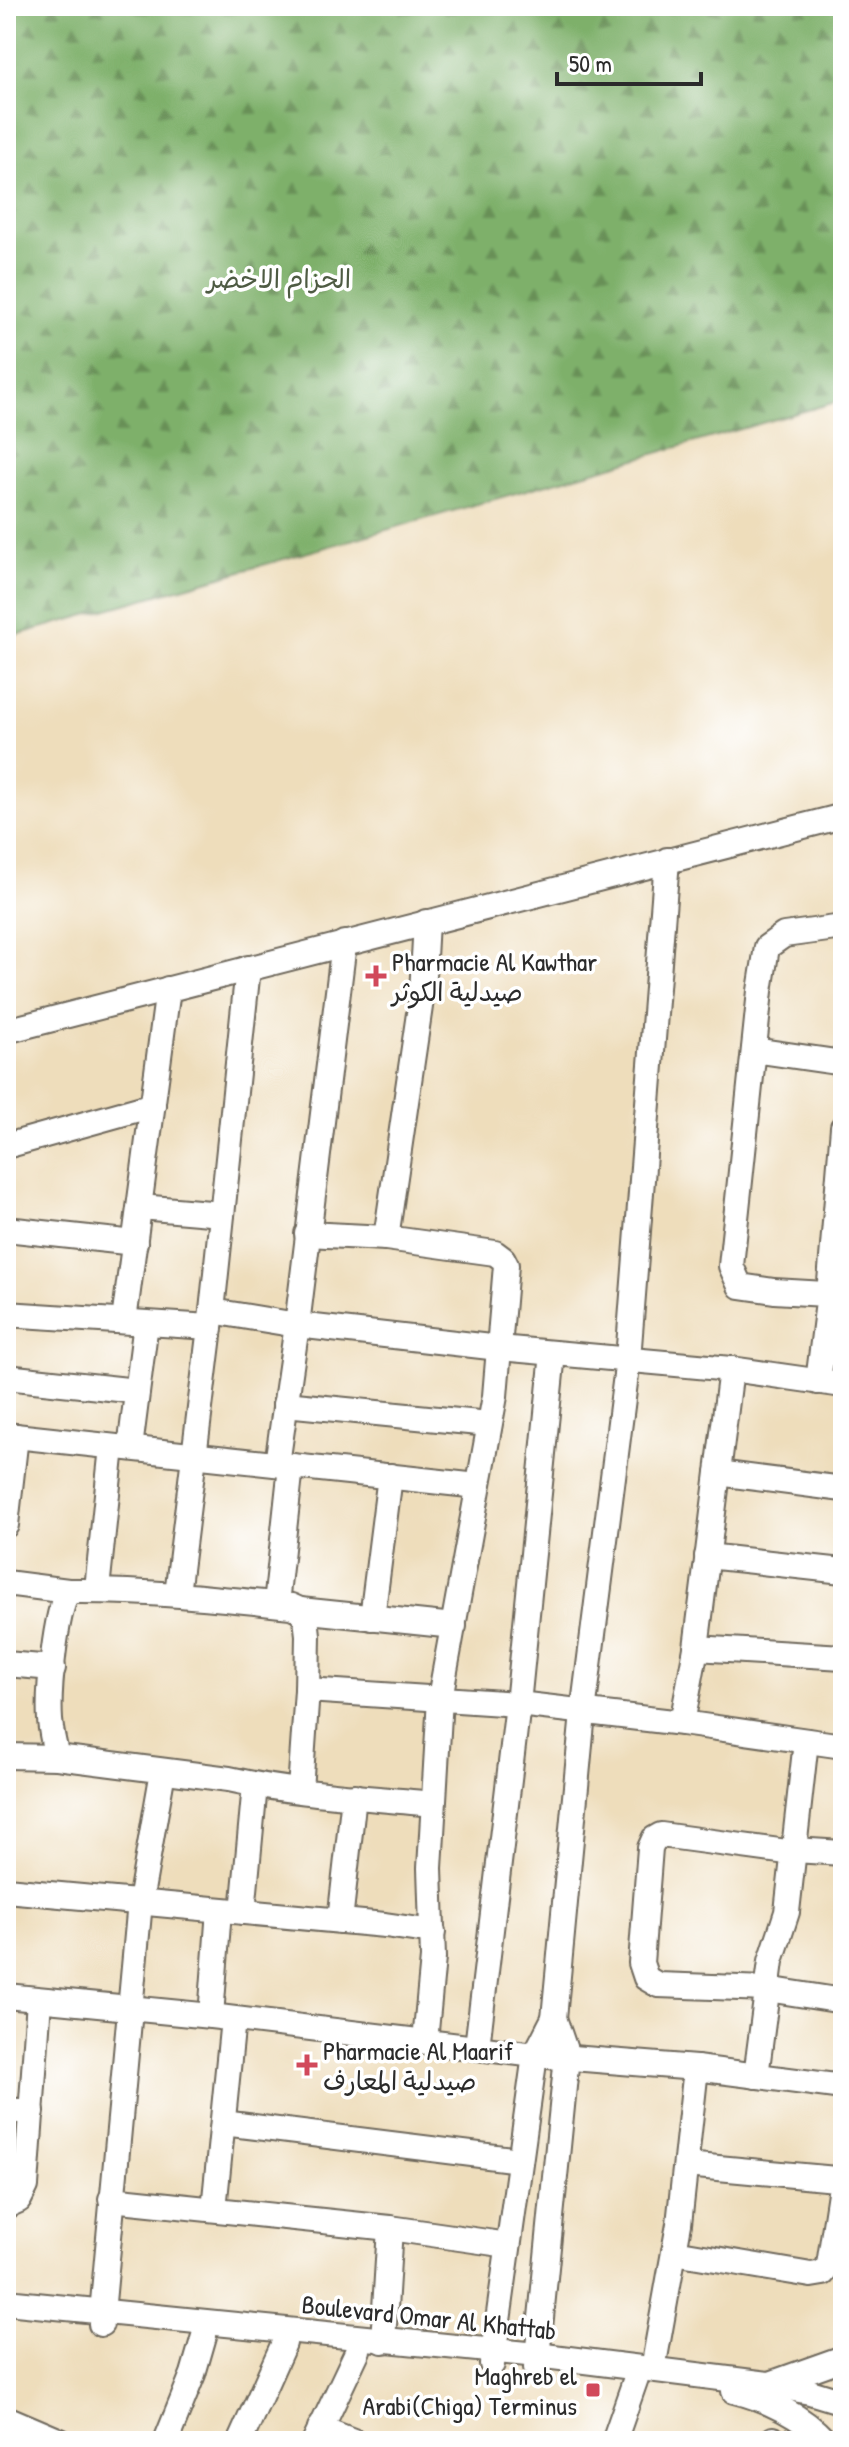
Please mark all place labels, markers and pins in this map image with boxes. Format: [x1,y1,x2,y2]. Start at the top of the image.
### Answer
place label: Pharmacie Al Kawthar صيدلية الكوثر [390,944,597,1009]
marker: Pharmacie Al Kawthar صيدلية الكوثر [367,967,385,985]
place label: Pharmacie Al Maarif صيدلية المعارف [323,2033,514,2098]
marker: Pharmacie Al Maarif صيدلية المعارف [298,2056,316,2074]
place label: Maghreb el Arabi(Chiga) Terminus [362,2358,577,2423]
marker: Maghreb el Arabi(Chiga) Terminus [584,2381,602,2399]

